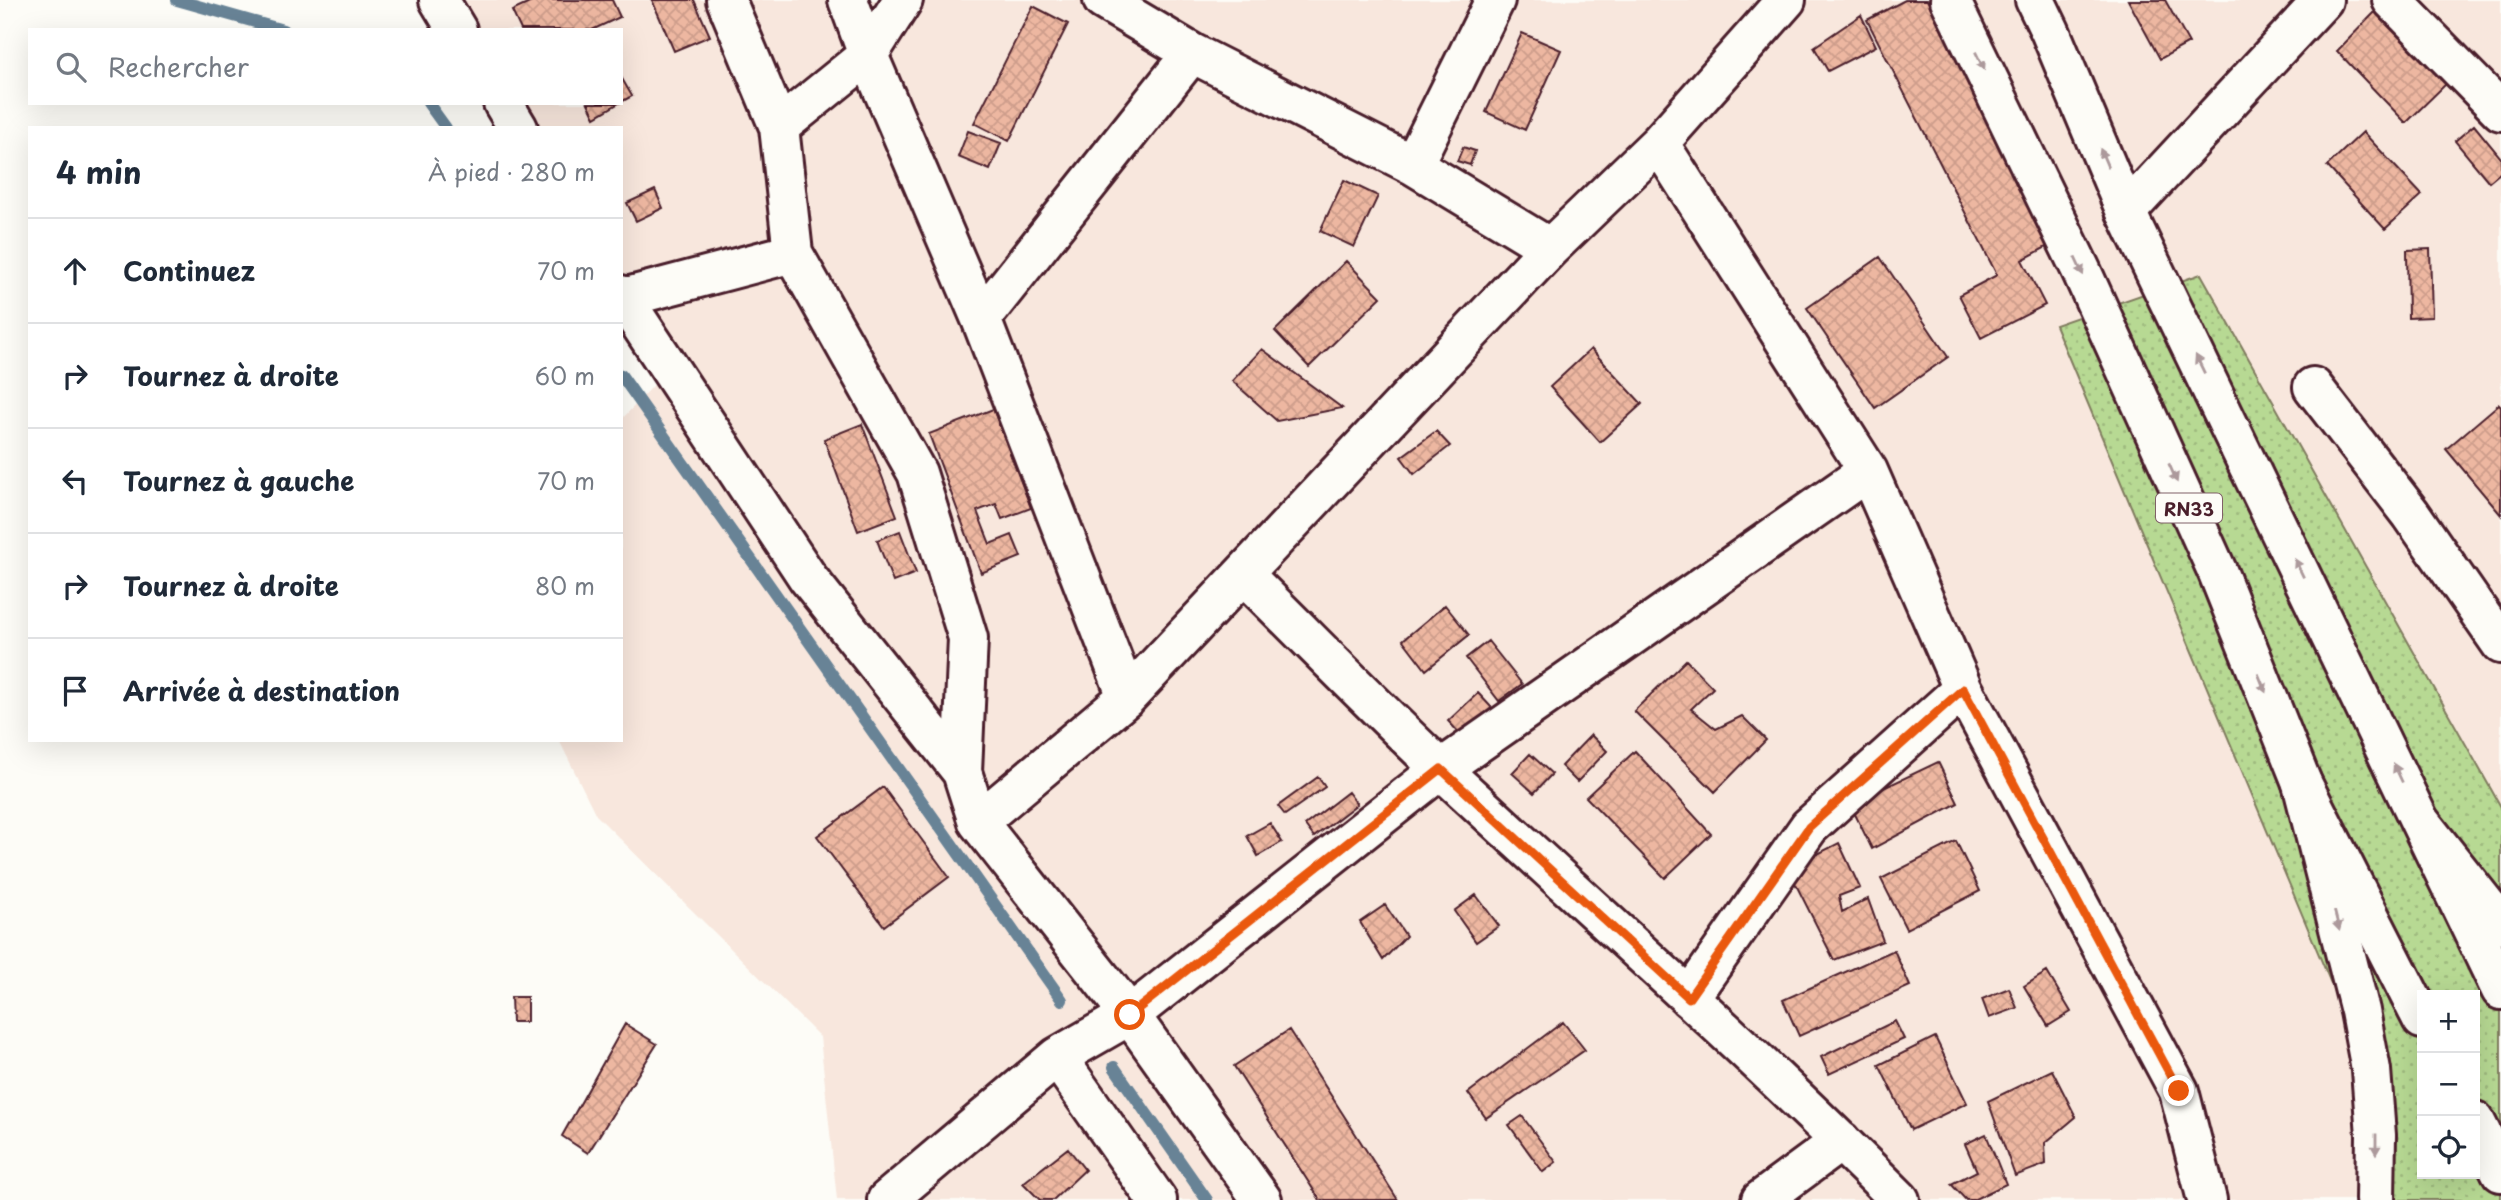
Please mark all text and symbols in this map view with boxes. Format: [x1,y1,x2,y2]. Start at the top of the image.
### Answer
search box [28,28,623,105]
text: Rechercher [108,47,249,86]
icon: search [52,48,90,86]
one-way arrow [1974,51,1985,71]
one-way arrow [2098,147,2109,168]
text: 4 min [56,149,142,194]
text: À pied · 280 m [428,154,595,189]
text: Continuez [123,251,255,290]
icon: ahead [56,252,94,290]
text: 70 m [537,253,595,288]
one-way arrow [2073,256,2085,276]
one-way arrow [2194,354,2206,374]
text: Tournez à droite [123,356,339,395]
icon: right [56,357,94,395]
text: 60 m [535,358,595,393]
text: Tournez à gauche [123,461,354,500]
icon: left [56,462,94,500]
text: 70 m [537,463,595,498]
one-way arrow [2168,463,2179,484]
road number: RN33 [2156,494,2222,522]
one-way arrow [2294,558,2305,578]
text: Tournez à droite [123,566,339,605]
icon: right [56,567,94,605]
text: 80 m [535,568,595,603]
text: Arrivée à destination [123,671,400,710]
icon: arrive [56,672,94,710]
one-way arrow [2256,672,2267,693]
one-way arrow [2392,763,2404,783]
one-way arrow [2332,910,2343,932]
map controls [2417,990,2480,1179]
button: + [2417,990,2480,1053]
route start [1114,999,1145,1030]
button: − [2417,1053,2480,1116]
route end [2163,1075,2194,1106]
button: locate [2417,1116,2480,1179]
one-way arrow [2370,1133,2381,1155]

